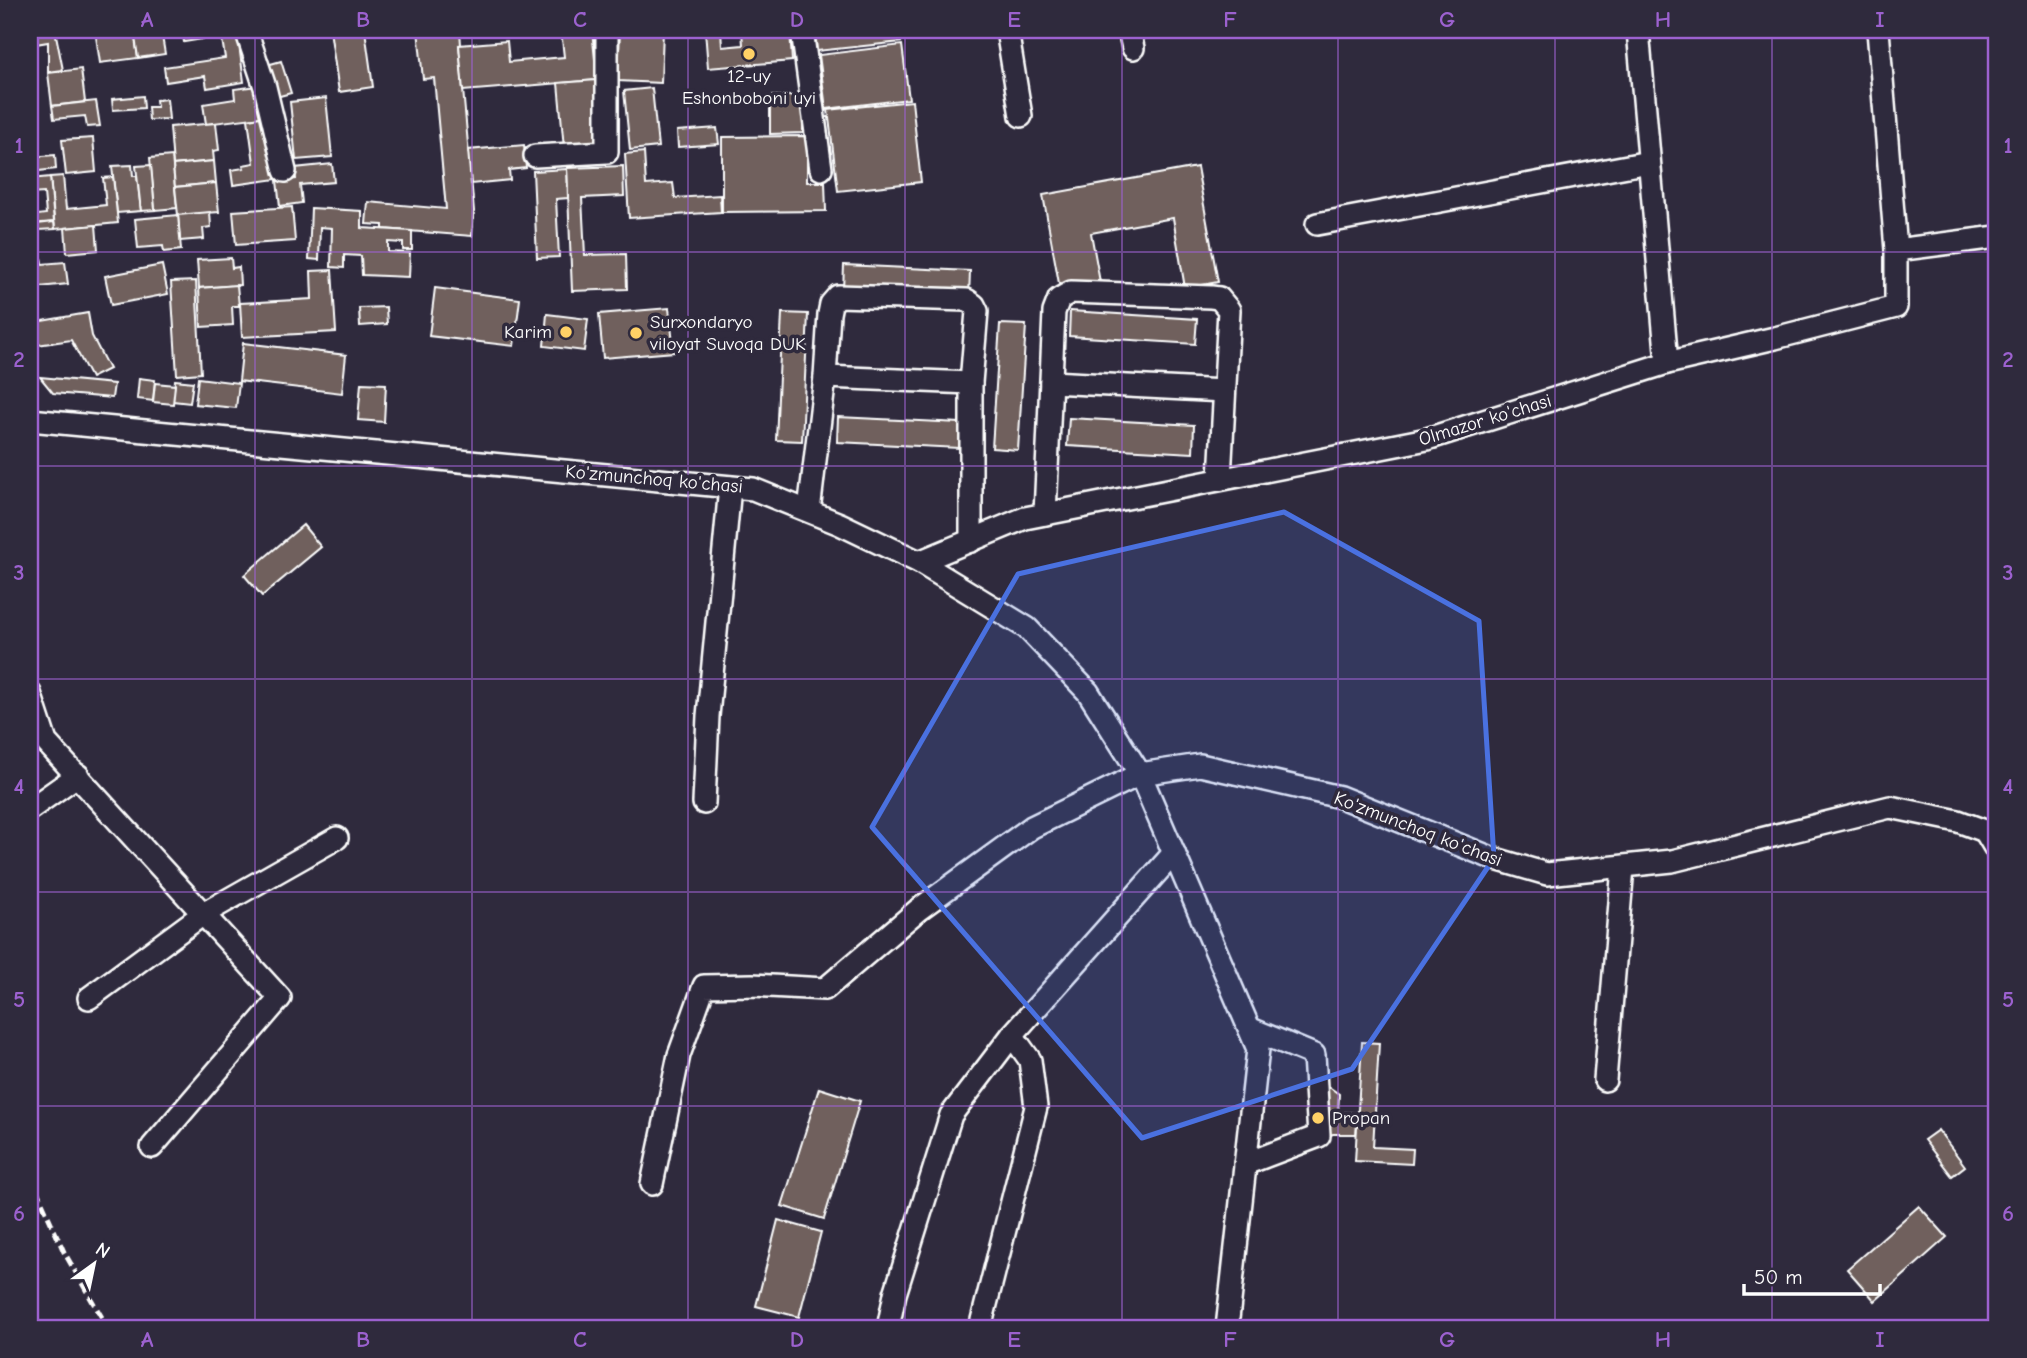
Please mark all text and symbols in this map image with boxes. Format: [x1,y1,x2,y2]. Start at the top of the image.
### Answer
text: A [141,6,154,33]
text: B [356,6,370,33]
text: C [573,6,587,33]
text: D [790,6,804,33]
text: E [1007,6,1021,33]
text: F [1223,6,1237,33]
text: G [1439,6,1455,33]
text: H [1655,6,1671,33]
text: I [1875,6,1885,33]
marker: 12-uy Eshonboboni uyi [741,46,757,62]
place label: 12-uy Eshonboboni uyi [682,65,816,109]
text: 1 [14,132,24,159]
text: 1 [2003,132,2013,159]
place label: Surxondaryo viloyat Suvoqa DUK [649,311,806,355]
place label: Karim [504,321,552,343]
marker: Karim [558,324,574,340]
marker: Surxondaryo viloyat Suvoqa DUK [628,325,644,341]
text: 2 [13,346,25,373]
text: 2 [2002,346,2014,373]
street label: Olmazor ko'chasi [1416,389,1554,451]
street label: Ko'zmunchoq ko'chasi [564,460,744,498]
text: 3 [13,559,25,586]
text: 3 [2002,559,2014,586]
text: 4 [14,773,25,800]
text: 4 [2003,773,2014,800]
street label: Ko'zmunchoq ko'chasi [1331,787,1505,871]
text: 5 [13,986,25,1013]
text: 5 [2002,986,2014,1013]
place label: Propan [1332,1107,1390,1129]
marker: Propan [1310,1110,1326,1126]
text: 6 [13,1200,25,1227]
text: 6 [2002,1200,2014,1227]
north arrow [60,1228,130,1298]
text: N [92,1238,114,1263]
scale bar [1744,1253,1880,1297]
text: 50 m [1754,1265,1803,1289]
text: A [141,1326,154,1353]
text: B [356,1326,370,1353]
text: C [573,1326,587,1353]
text: D [790,1326,804,1353]
text: E [1007,1326,1021,1353]
text: F [1223,1326,1237,1353]
text: G [1439,1326,1455,1353]
text: H [1655,1326,1671,1353]
text: I [1875,1326,1885,1353]

